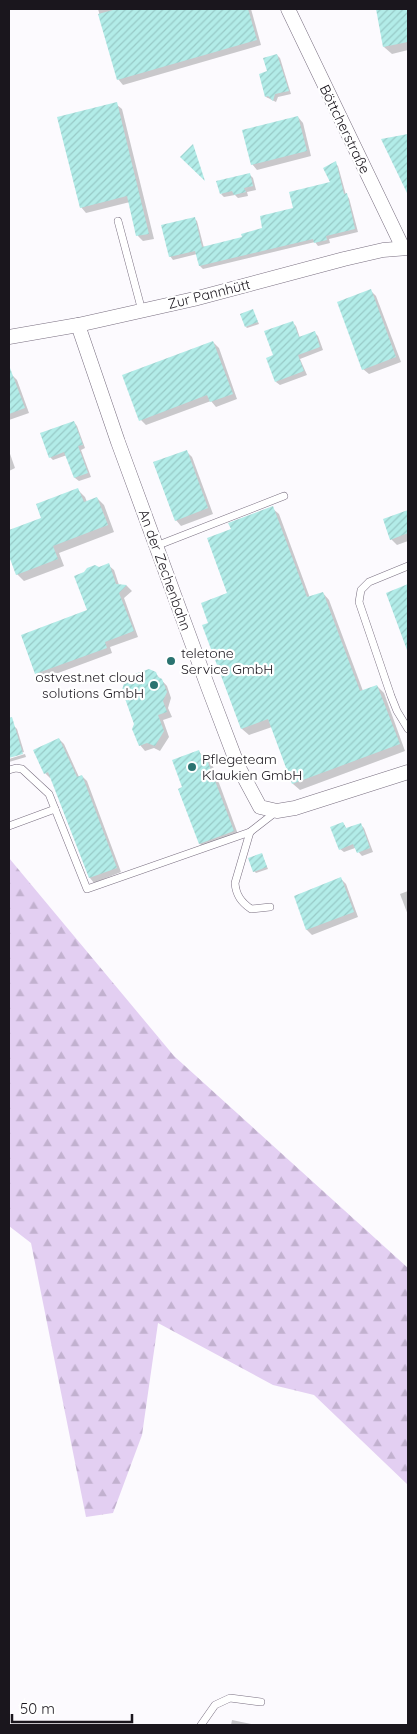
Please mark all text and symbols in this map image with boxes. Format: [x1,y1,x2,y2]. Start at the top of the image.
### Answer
street label: Böttcherstraße [316,81,374,177]
street label: Zur Pannhütt [166,275,252,313]
street label: An der Zechenbahn [135,507,195,633]
place label: teletone Service GmbH [181,644,273,678]
marker: teletone Service GmbH [165,655,177,667]
place label: ostvest.net cloud solutions GmbH [35,668,144,702]
marker: ostvest.net cloud solutions GmbH [148,679,160,691]
place label: Pflegeteam Klaukien GmbH [202,750,302,784]
marker: Pflegeteam Klaukien GmbH [186,761,198,773]
scale bar [12,1692,132,1724]
text: 50 m [20,1699,55,1718]

